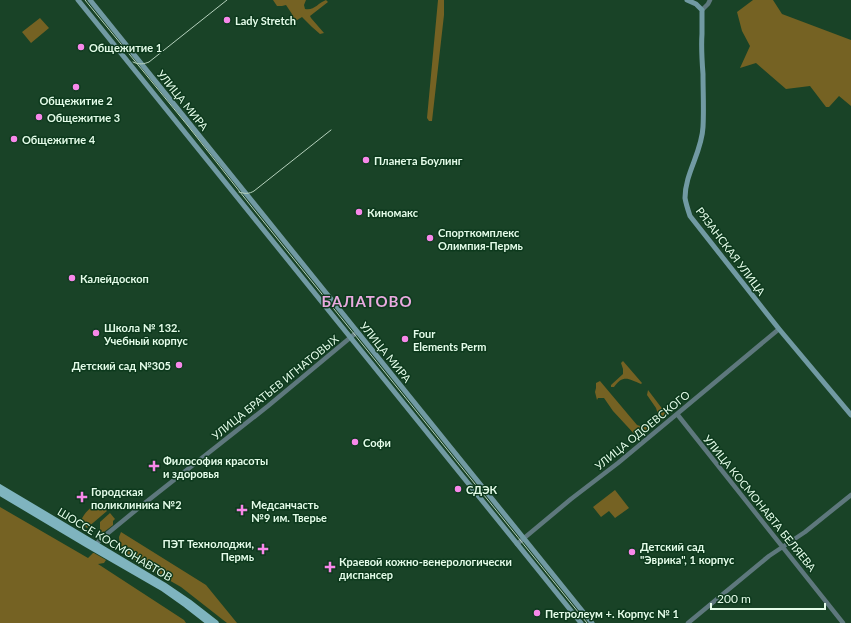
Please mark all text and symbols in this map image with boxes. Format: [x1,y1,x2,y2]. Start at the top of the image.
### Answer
place label: Lady Stretch [235,14,296,27]
marker: Lady Stretch [222,15,232,25]
place label: Общежитие 1 [89,41,162,54]
marker: Общежитие 1 [76,42,86,52]
street label: УЛИЦА МИРА [155,67,212,133]
marker: Общежитие 2 [71,82,81,92]
place label: Общежитие 2 [39,94,113,107]
place label: Общежитие 3 [47,111,120,124]
marker: Общежитие 3 [34,112,44,122]
place label: Общежитие 4 [22,133,96,146]
marker: Общежитие 4 [9,134,19,144]
place label: Планета Боулинг [374,154,463,167]
marker: Планета Боулинг [361,155,371,165]
street label: РЯЗАНСКАЯ УЛИЦА [694,204,769,298]
place label: Киномакс [367,206,419,219]
marker: Киномакс [354,207,364,217]
place label: Спорткомплекс Олимпия-Пермь [438,226,524,252]
marker: Спорткомплекс Олимпия-Пермь [425,233,435,243]
place label: Калейдоскоп [80,272,149,285]
marker: Калейдоскоп [67,273,77,283]
district label: БАЛАТОВО [321,292,413,310]
street label: УЛИЦА МИРА [358,319,415,385]
place label: Школа № 132. Учебный корпус [103,321,188,347]
place label: Four Elements Perm [413,327,486,353]
marker: Школа № 132. Учебный корпус [91,328,101,338]
street label: УЛИЦА БРАТЬЕВ ИГНАТОВЫХ [209,331,342,442]
marker: Four Elements Perm [400,334,410,344]
place label: Детский сад №305 [72,359,171,372]
marker: Детский сад №305 [174,360,184,370]
street label: УЛИЦА ОДОЕВСКОГО [592,388,692,472]
street label: УЛИЦА КОСМОНАВТА БЕЛЯЕВА [701,432,819,574]
place label: Софи [363,436,391,449]
marker: Софи [350,437,360,447]
place label: Философия красоты и здоровья [163,454,268,480]
marker: Философия красоты и здоровья [148,460,160,472]
place label: СДЭК [466,483,498,496]
marker: СДЭК [453,484,463,494]
place label: Городская поликлиника №2 [91,485,182,511]
marker: Городская поликлиника №2 [76,491,88,503]
place label: Медсанчасть №9 им. Тверье [251,498,327,524]
marker: Медсанчасть №9 им. Тверье [236,504,248,516]
street label: ШОССЕ КОСМОНАВТОВ [55,505,175,583]
place label: ПЭТ Технолоджи, Пермь [163,537,255,563]
place label: Детский сад "Эврика", 1 корпус [640,540,735,566]
marker: ПЭТ Технолоджи, Пермь [257,543,269,555]
marker: Детский сад "Эврика", 1 корпус [627,547,637,557]
place label: Краевой кожно-венерологически диспансер [339,555,512,581]
marker: Краевой кожно-венерологически диспансер [324,561,336,573]
scale bar [711,585,825,611]
text: 200 m [717,591,751,606]
place label: Петролеум +. Корпус № 1 [545,607,679,620]
marker: Петролеум +. Корпус № 1 [532,608,542,618]

